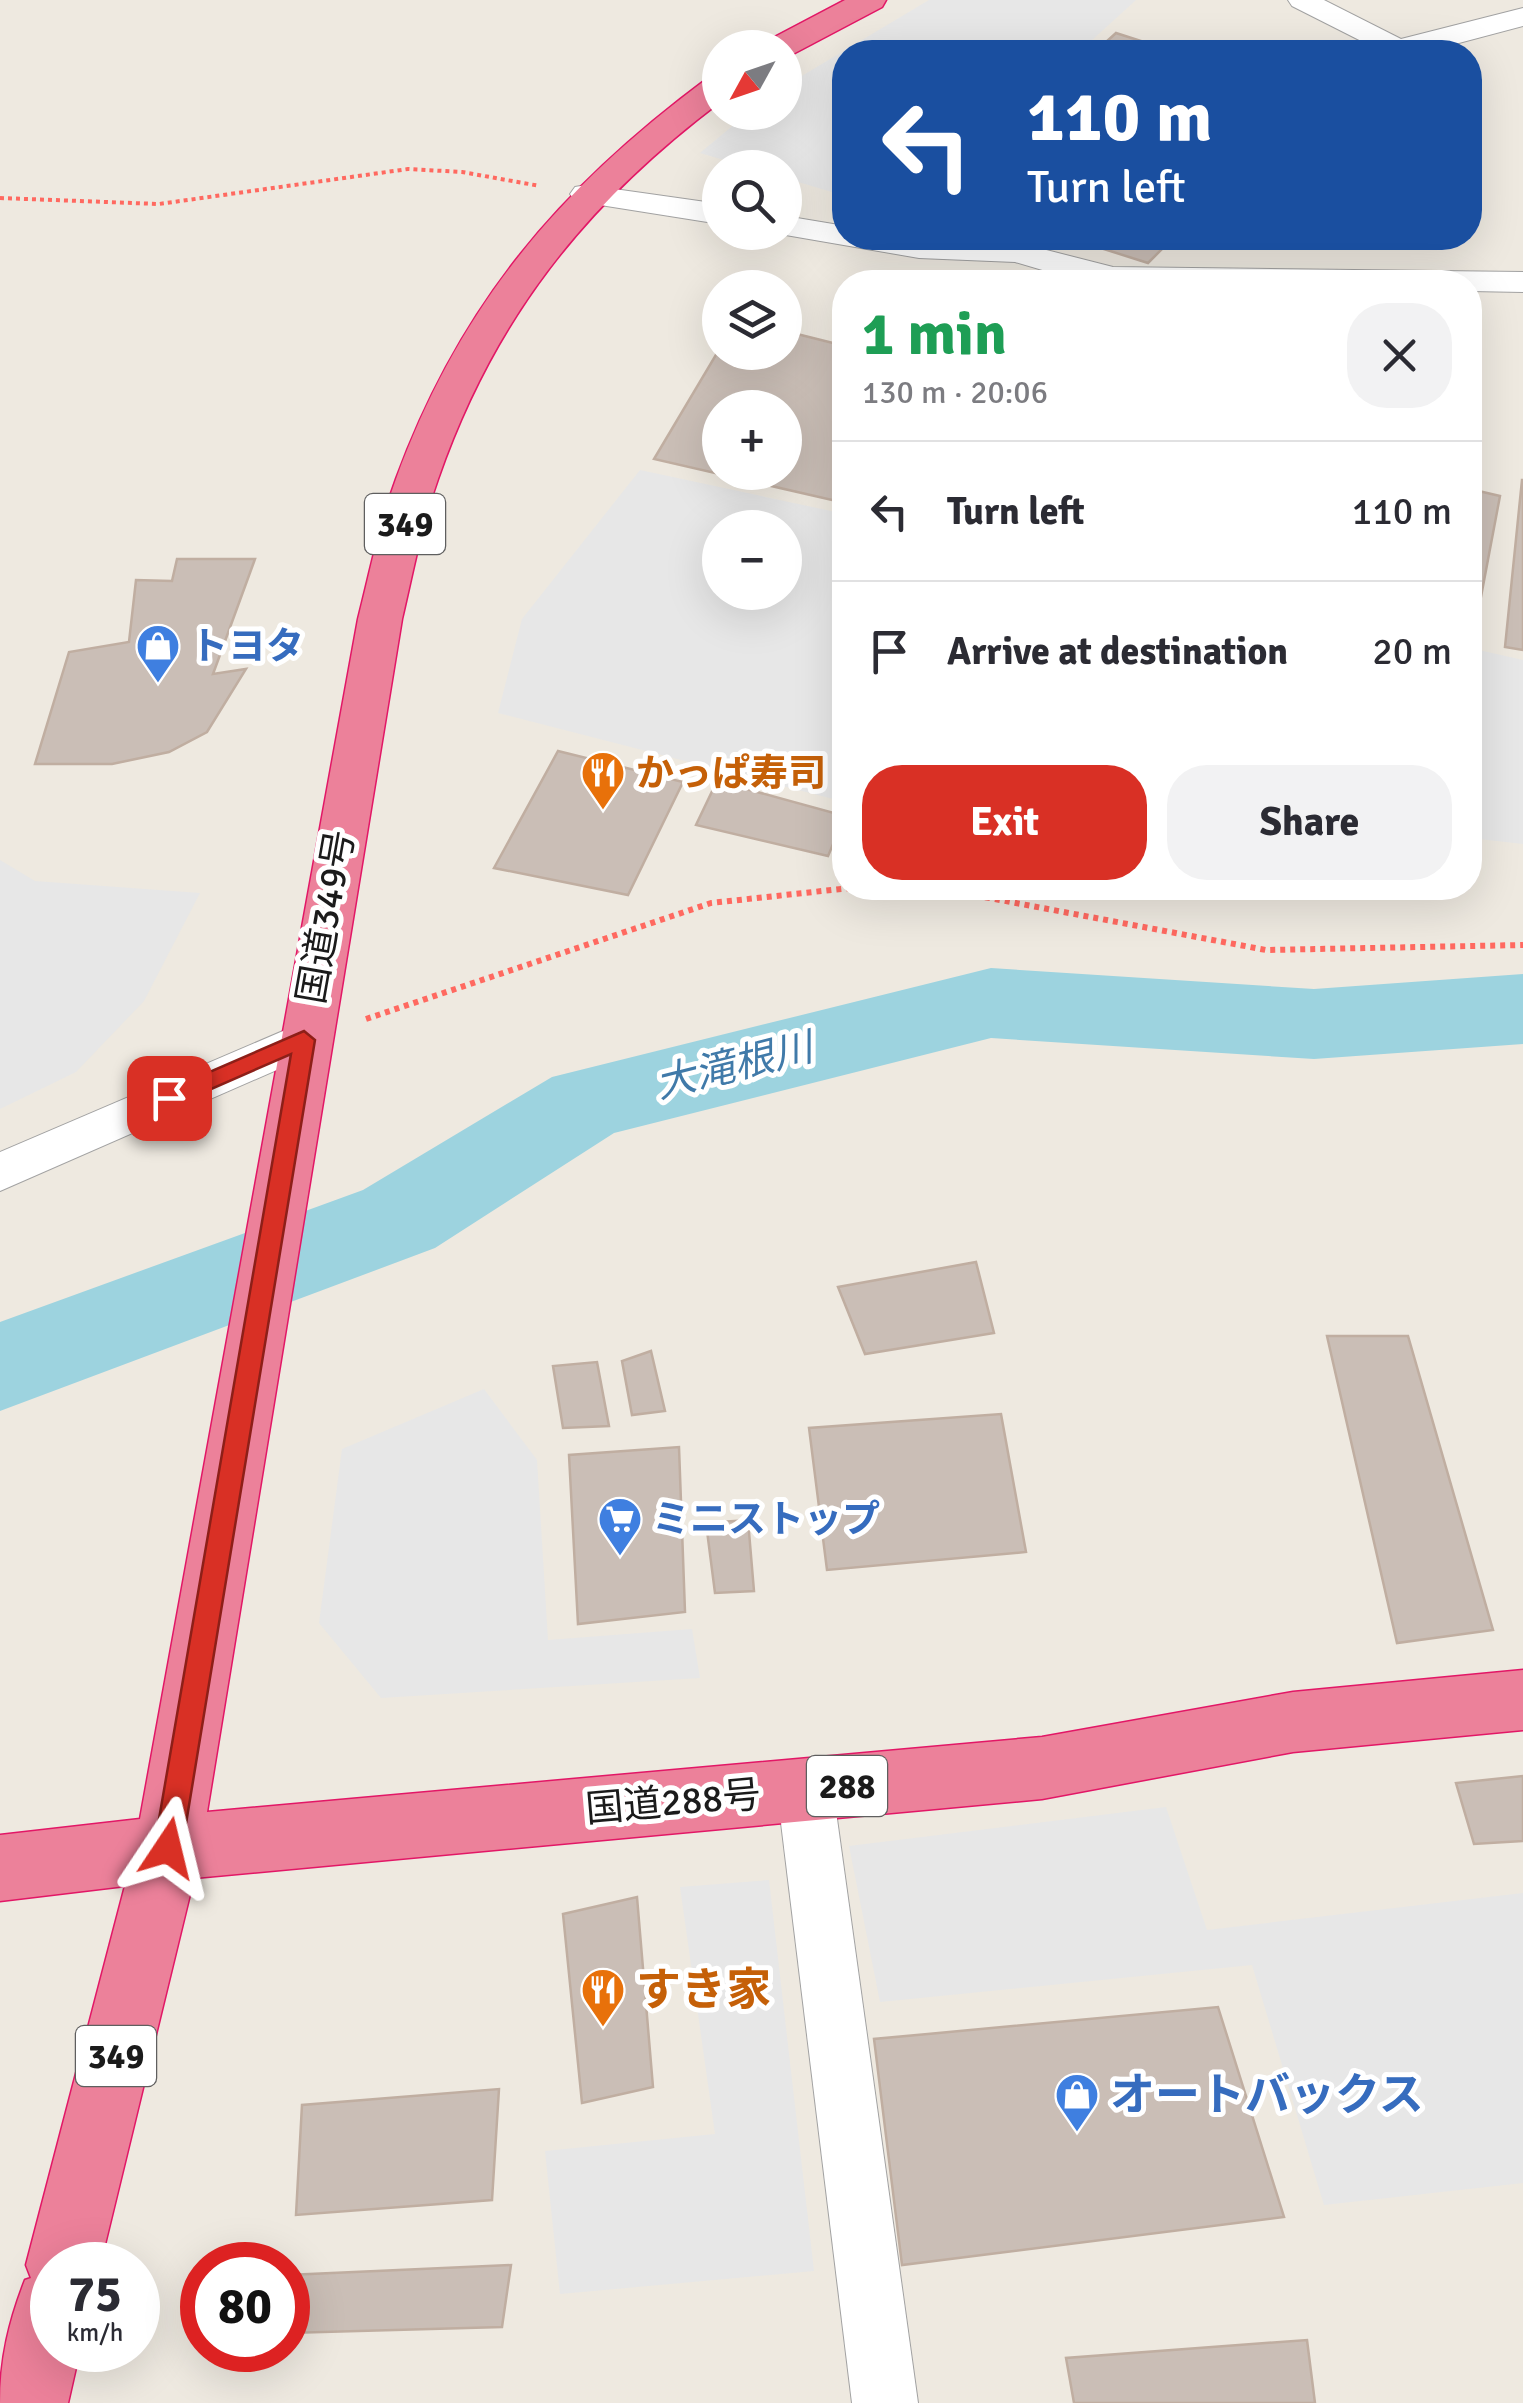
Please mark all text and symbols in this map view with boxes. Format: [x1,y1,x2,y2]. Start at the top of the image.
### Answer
north arrow [702,30,802,130]
map controls [702,30,802,610]
text: 110 m [1027,74,1212,160]
icon: left [862,80,992,210]
button: search [702,150,802,250]
text: Turn left [1027,160,1186,215]
button: layers [702,270,802,370]
text: 1 min [862,298,1007,372]
button: close [1347,303,1452,408]
text: 130 m · 20:06 [862,373,1048,412]
button: + [702,390,802,490]
icon: left [862,484,917,539]
text: Turn left [947,488,1085,535]
text: 110 m [1352,488,1452,535]
road number: 349 [365,494,445,554]
button: − [702,510,802,610]
shop icon: トヨタ [135,623,181,684]
place label: トヨタ [190,623,304,670]
icon: arrive [862,624,917,679]
text: Arrive at destination [947,628,1288,675]
text: 20 m [1372,628,1452,675]
restaurant icon: かっぱ寿司 [580,750,626,811]
place label: かっぱ寿司 [636,750,826,797]
button: Exit [862,765,1147,880]
button: Share [1167,765,1452,880]
street label: 国道349号 [288,826,364,1008]
water label: 大滝根川 [650,1021,822,1110]
pin [127,1056,212,1141]
icon: arrive [142,1071,197,1126]
supermarket icon: ミニストップ [597,1496,643,1557]
place label: ミニストップ [652,1496,880,1543]
road number: 288 [807,1756,887,1816]
street label: 国道288号 [584,1771,762,1833]
position arrow [116,1796,220,1900]
place label: すき家 [636,1963,771,2018]
restaurant icon: すき家 [580,1967,626,2028]
road number: 349 [76,2026,156,2086]
place label: オートバックス [1110,2068,1424,2123]
shop icon: オートバックス [1054,2072,1100,2133]
speed limit sign: 80 [180,2242,310,2372]
text: 75 [68,2264,122,2326]
text: km/h [67,2317,123,2348]

